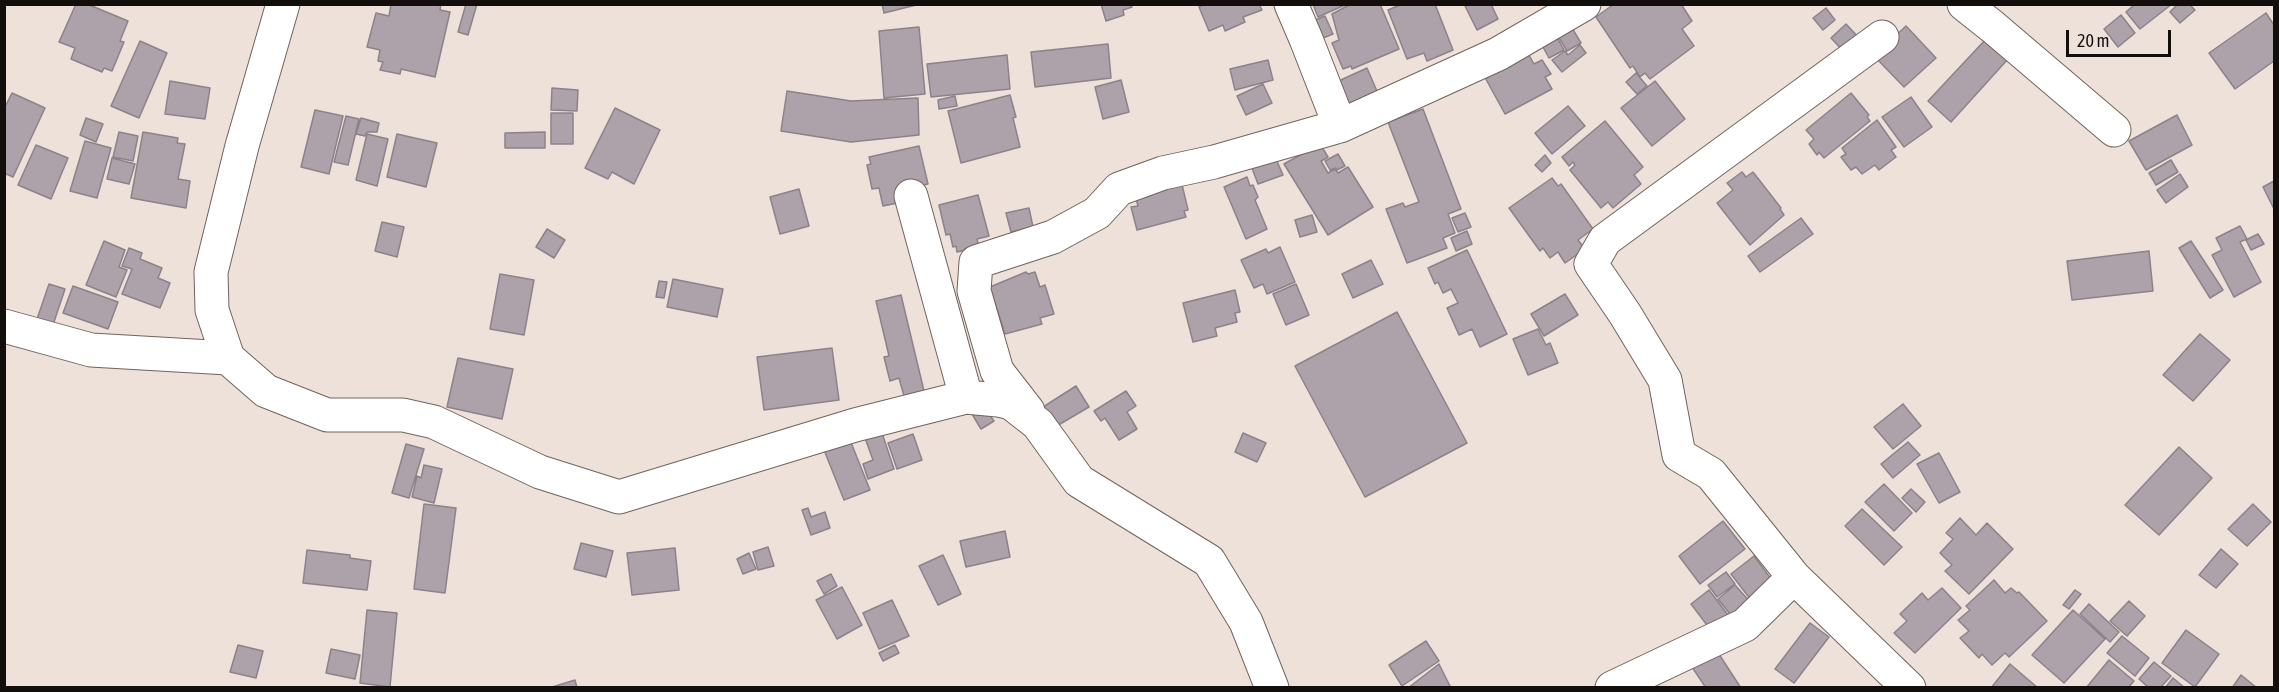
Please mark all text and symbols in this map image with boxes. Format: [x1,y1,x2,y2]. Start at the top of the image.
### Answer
scale bar [2069,18,2174,56]
text: 20 m [2077,30,2109,51]

